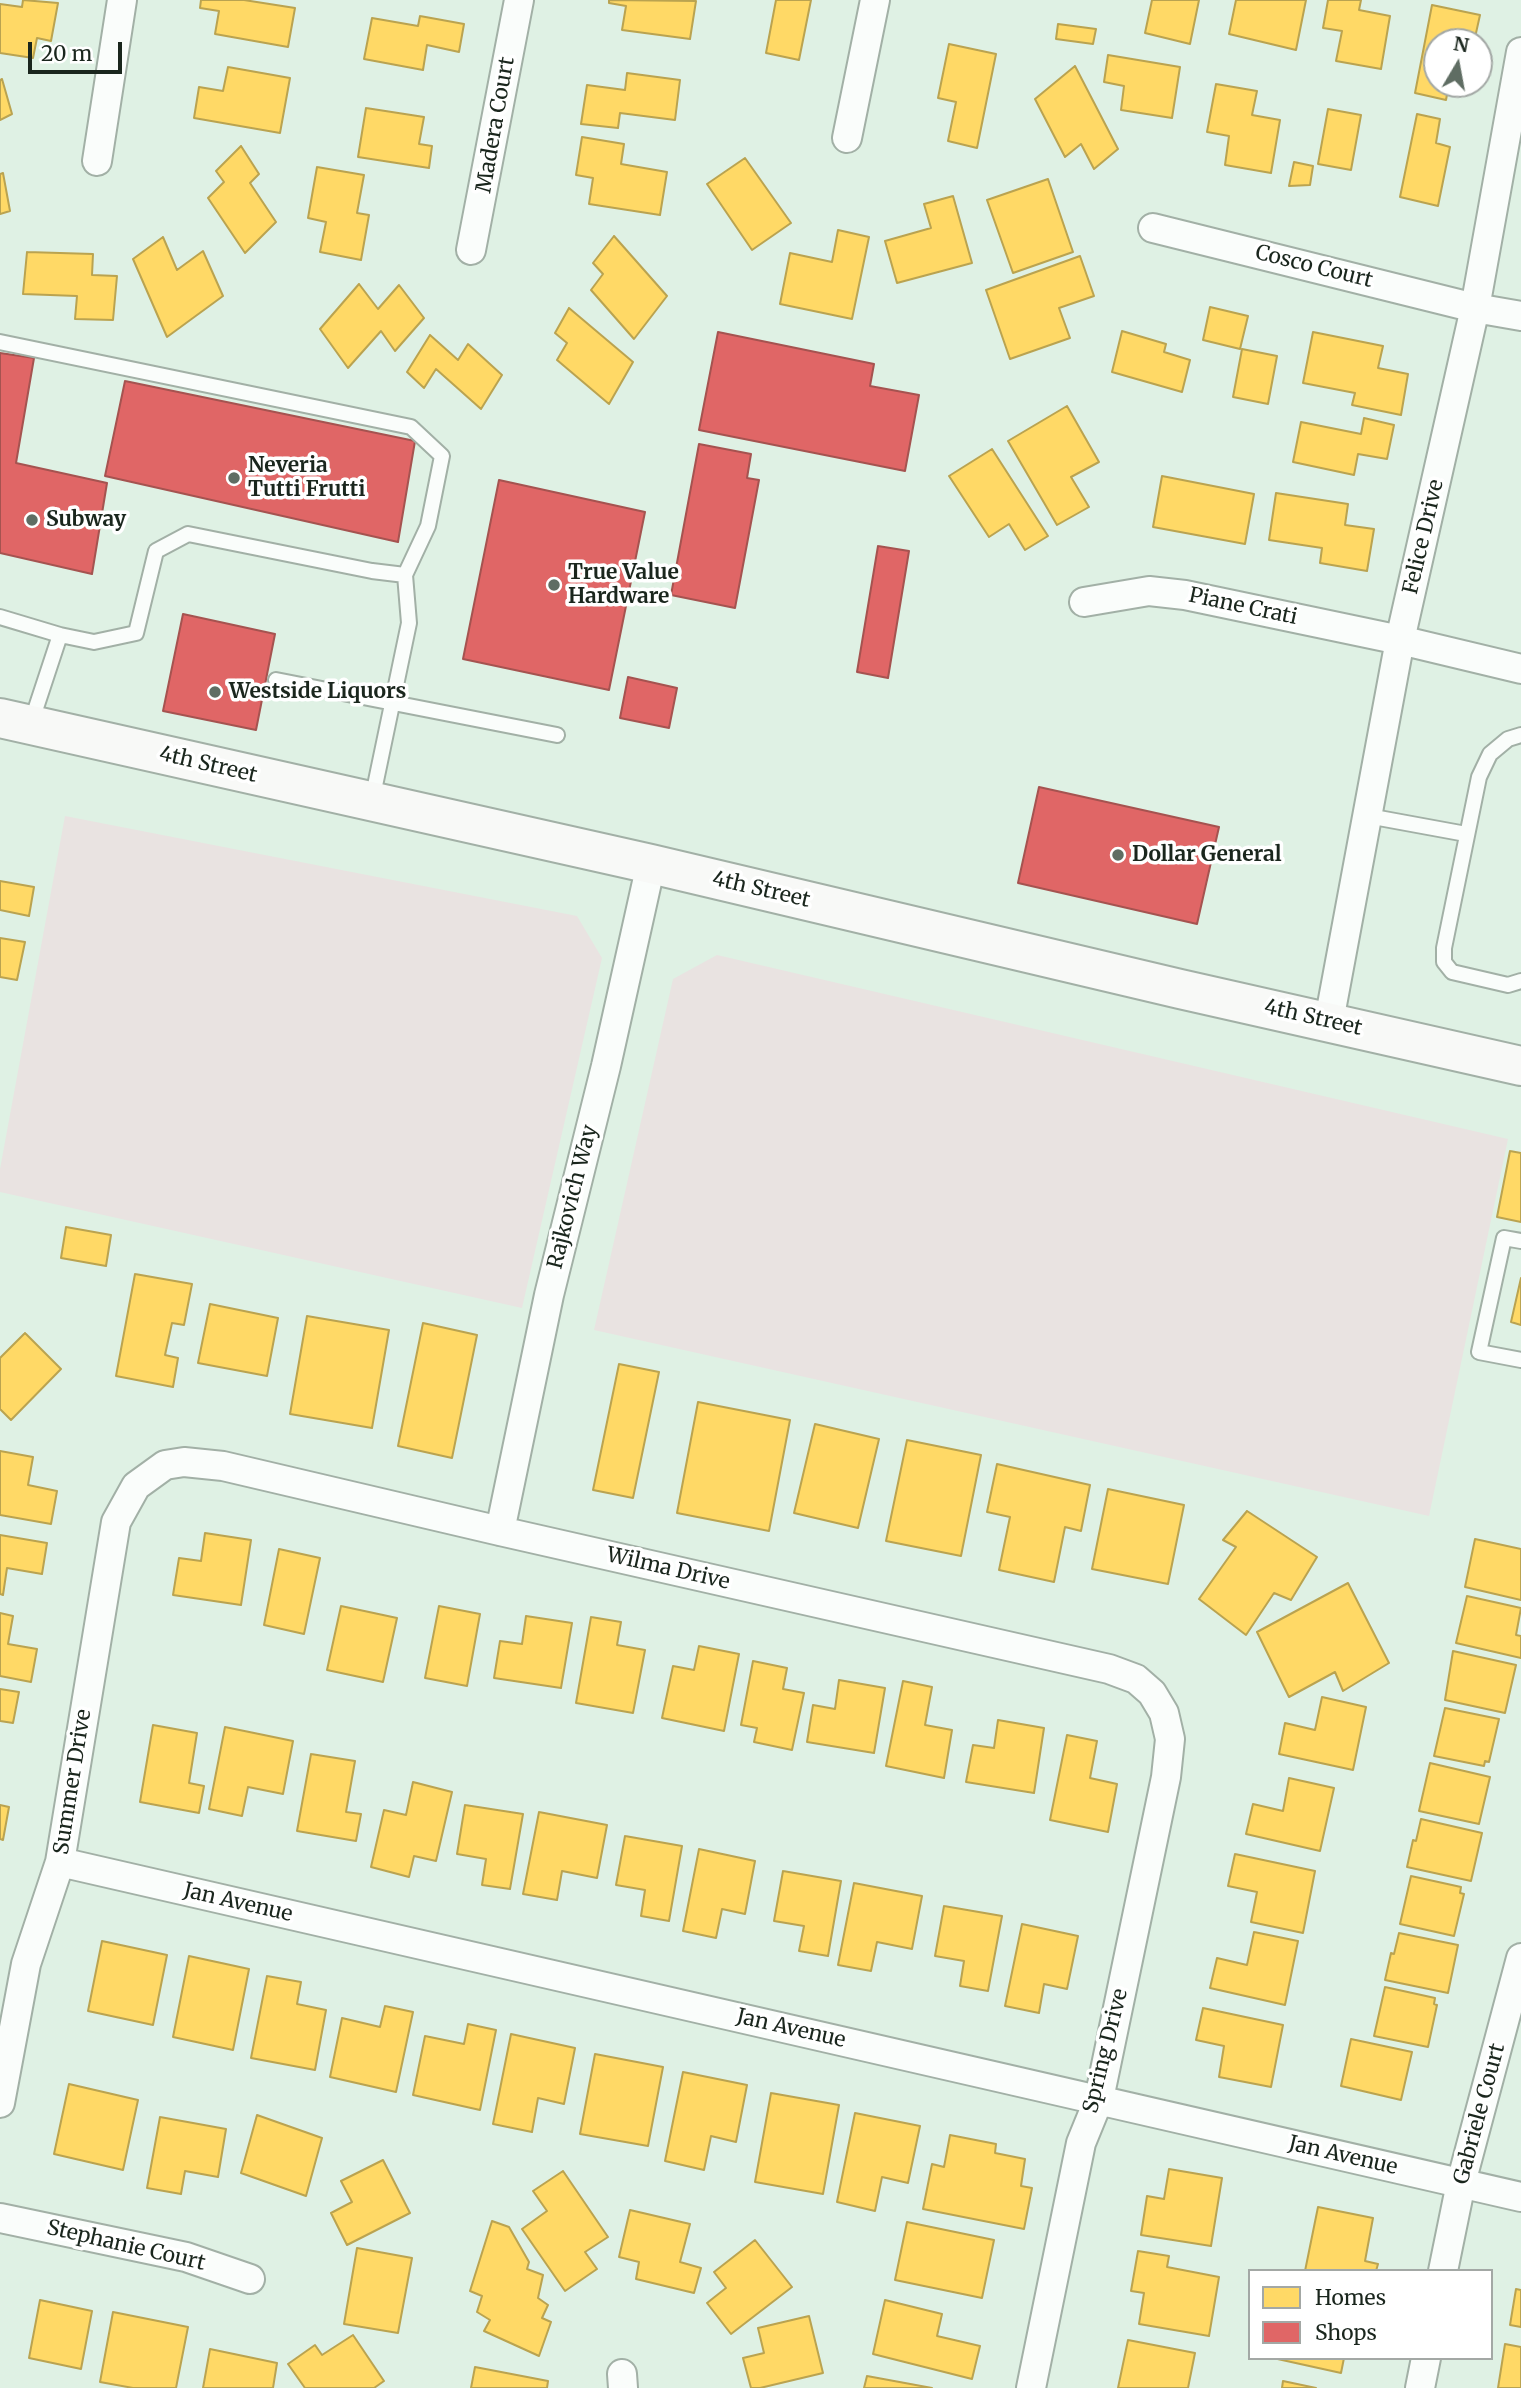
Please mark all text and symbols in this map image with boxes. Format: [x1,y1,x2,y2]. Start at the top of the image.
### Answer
scale bar [32,28,126,72]
north arrow [1423,28,1493,98]
text: N [1452,31,1471,57]
text: 20 m [41,40,92,67]
street label: Madera Court [472,55,520,195]
street label: Cosco Court [1253,240,1375,294]
place label: Neveria Tutti Frutti [248,453,366,503]
marker: Neveria Tutti Frutti [226,470,242,486]
street label: Felice Drive [1399,477,1449,597]
place label: Subway [46,507,126,533]
marker: Subway [24,512,40,528]
place label: True Value Hardware [568,560,679,610]
marker: True Value Hardware [546,577,562,593]
street label: Piane Crati [1186,583,1300,631]
place label: Westside Liquors [229,679,406,705]
marker: Westside Liquors [207,684,223,700]
street label: 4th Street [157,742,259,788]
place label: Dollar General [1132,842,1282,868]
marker: Dollar General [1110,847,1126,863]
street label: 4th Street [710,867,812,913]
street label: 4th Street [1262,995,1364,1041]
street label: Rajkovich Way [543,1122,603,1272]
street label: Wilma Drive [604,1543,732,1595]
street label: Summer Drive [49,1708,97,1856]
street label: Jan Avenue [181,1878,295,1928]
street label: Spring Drive [1078,1986,1134,2116]
street label: Jan Avenue [734,2004,848,2054]
street label: Gabriele Court [1449,2041,1511,2187]
street label: Jan Avenue [1286,2131,1400,2181]
street label: Stephanie Court [44,2216,208,2276]
legend [1248,2269,1493,2360]
text: Homes [1315,2284,1386,2311]
text: Shops [1315,2319,1377,2346]

